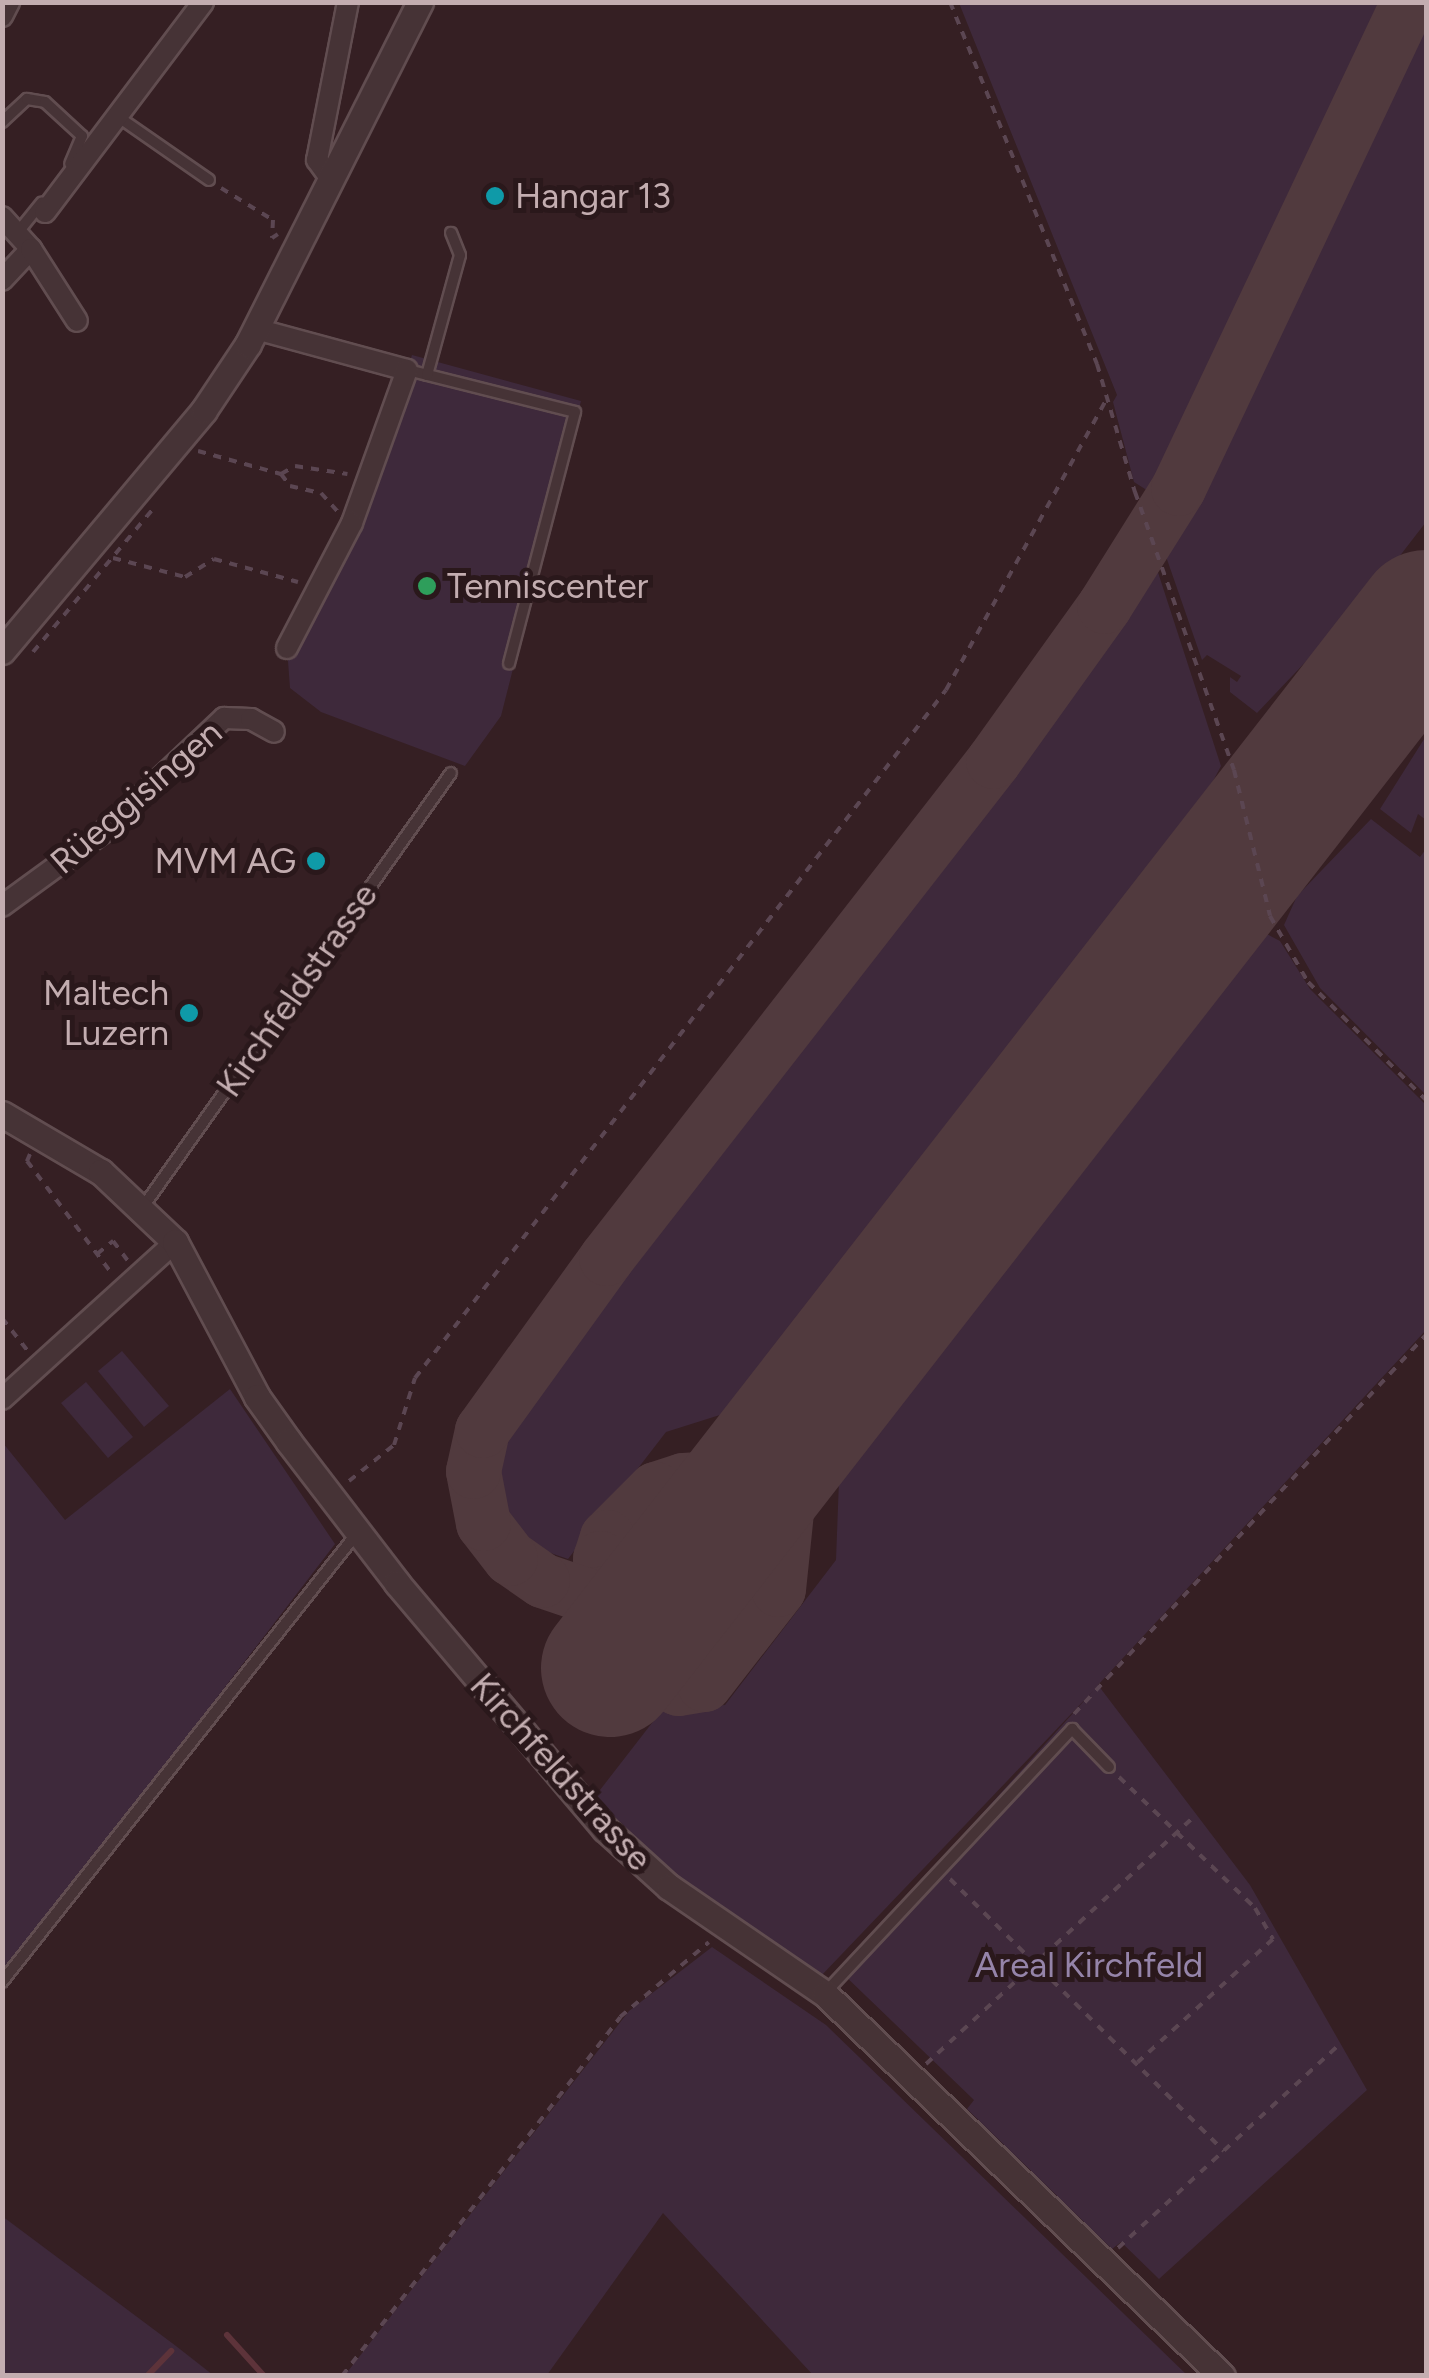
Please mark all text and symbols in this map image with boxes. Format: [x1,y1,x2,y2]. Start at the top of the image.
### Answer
place label: Hangar 13 [515,175,671,217]
marker: Hangar 13 [484,185,506,207]
place label: Tenniscenter [447,565,648,607]
marker: Tenniscenter [416,575,438,597]
street label: Rüeggisingen [42,711,230,883]
place label: MVM AG [154,840,296,882]
marker: MVM AG [305,850,327,872]
street label: Kirchfeldstrasse [208,875,386,1105]
place label: Maltech Luzern [43,972,169,1054]
marker: Maltech Luzern [178,1002,200,1024]
street label: Kirchfeldstrasse [461,1665,661,1879]
park label: Areal Kirchfeld [975,1944,1203,1986]

